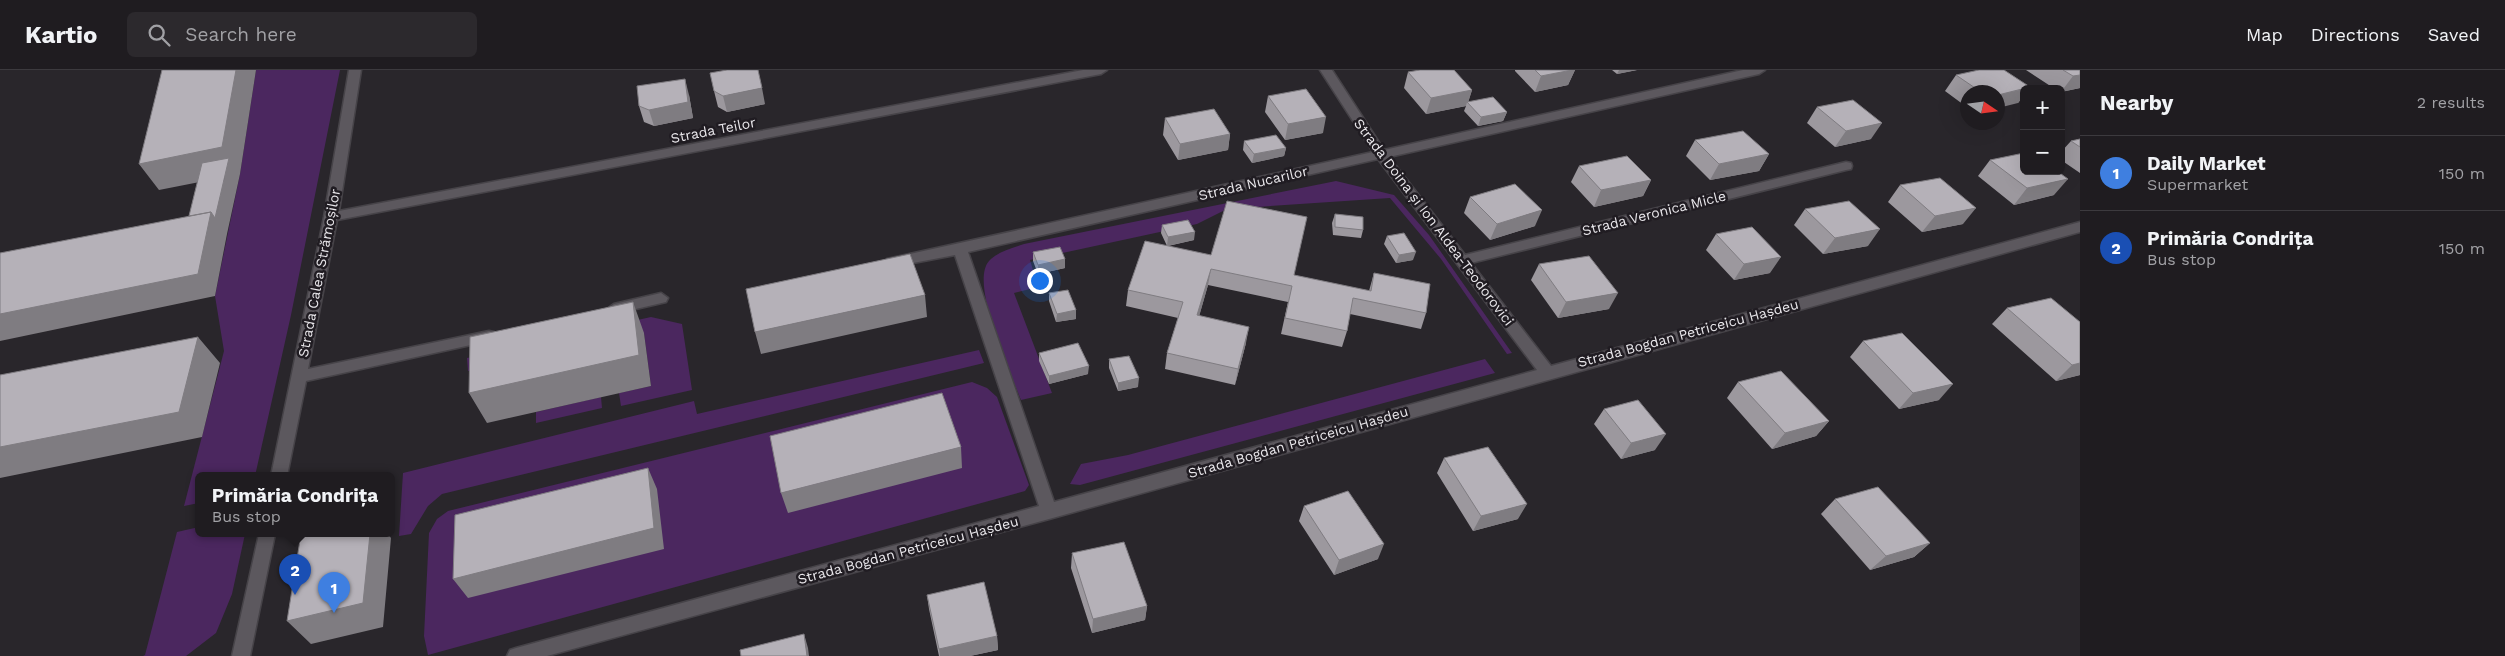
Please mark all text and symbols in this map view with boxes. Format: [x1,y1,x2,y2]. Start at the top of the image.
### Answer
search box [127,12,477,57]
text: Kartio [25,21,97,49]
icon: search [145,21,173,49]
text: Search here [185,23,297,46]
text: Map [2246,24,2283,45]
text: Directions [2311,24,2400,45]
text: Saved [2428,24,2480,45]
north arrow [1960,85,2005,130]
map controls [2020,85,2065,175]
button: + [2020,85,2065,130]
text: Nearby [2100,90,2173,115]
text: 2 results [2417,93,2485,112]
street label: Strada Teilor [669,114,757,146]
street label: Strada Doina și Ion Aldea-Teodorovici [1350,115,1517,329]
button: − [2020,130,2065,175]
text: Daily Market [2147,152,2266,175]
street label: Strada Nucarilor [1197,163,1310,203]
text: 1 [2113,164,2119,183]
text: 150 m [2439,164,2485,183]
text: Supermarket [2147,175,2248,194]
street label: Strada Calea Strămoșilor [295,187,344,359]
street label: Strada Veronica Micle [1580,187,1728,239]
text: Primăria Condrița [2147,227,2313,250]
text: 2 [2111,239,2121,258]
text: 150 m [2439,239,2485,258]
text: Bus stop [2147,250,2216,269]
your location [1027,268,1053,294]
street label: Strada Bogdan Petriceicu Hașdeu [1576,296,1800,371]
street label: Strada Bogdan Petriceicu Hașdeu [1186,403,1410,482]
popup [195,472,395,537]
text: Primăria Condrița [212,484,378,507]
text: Bus stop [212,507,281,526]
street label: Strada Bogdan Petriceicu Hașdeu [796,513,1020,588]
pin: 2 [279,554,311,595]
pin: 1 [318,572,350,613]

